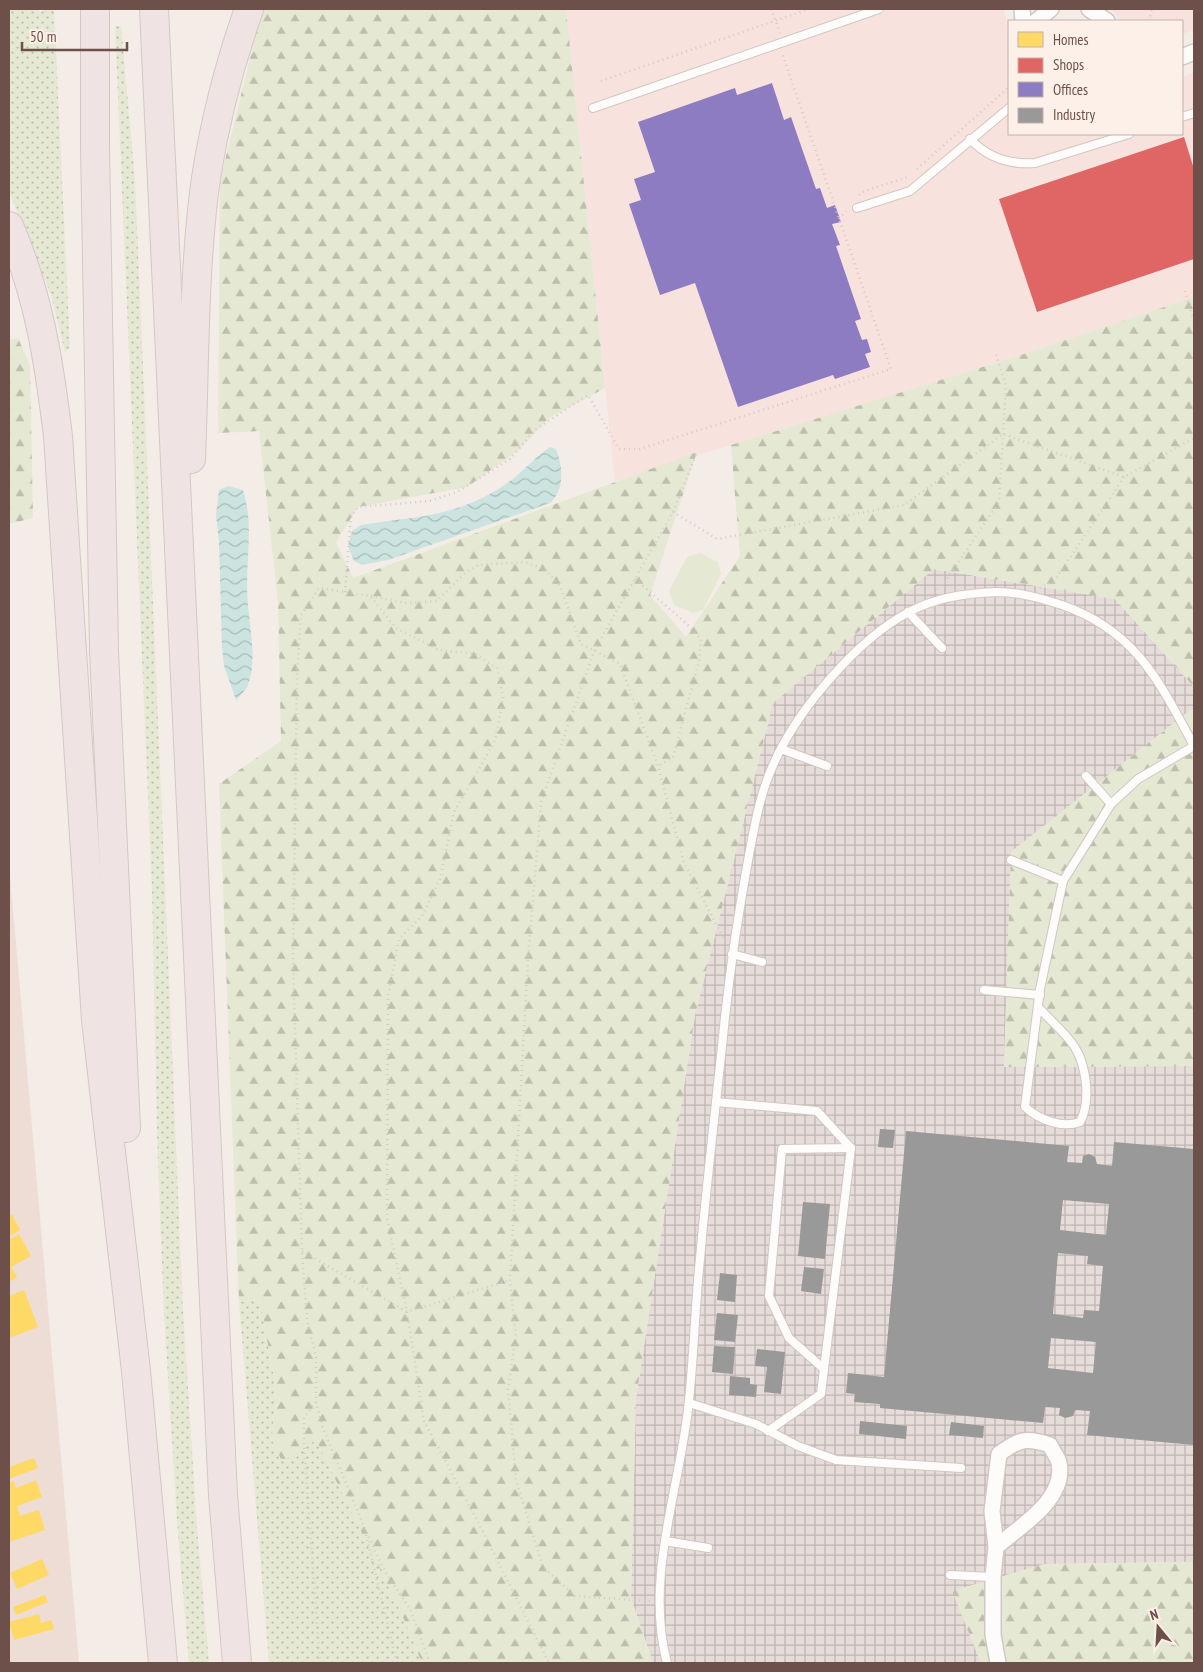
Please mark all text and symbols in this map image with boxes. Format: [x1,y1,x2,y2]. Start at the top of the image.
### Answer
scale bar [22,20,128,52]
legend [1008,20,1183,135]
text: 50 m [30,27,56,46]
text: Homes [1053,30,1089,49]
text: Shops [1053,55,1084,74]
text: Offices [1053,80,1088,99]
text: Industry [1053,105,1095,124]
north arrow [1133,1602,1183,1652]
text: N [1148,1605,1160,1624]

